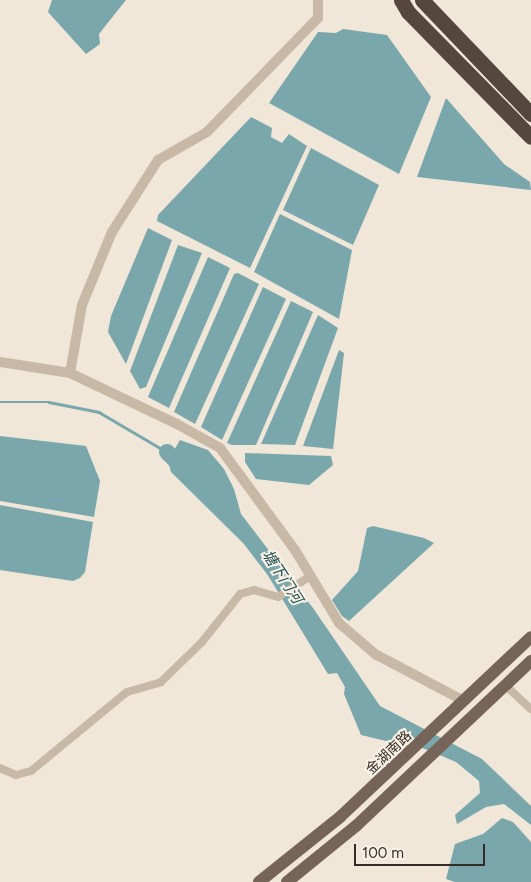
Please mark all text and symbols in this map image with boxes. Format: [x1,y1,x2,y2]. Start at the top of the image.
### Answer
water label: 塘下门河 [258,547,306,607]
street label: 金湖南路 [363,728,415,778]
scale bar [356,834,487,866]
text: 100 m [362,844,404,862]

